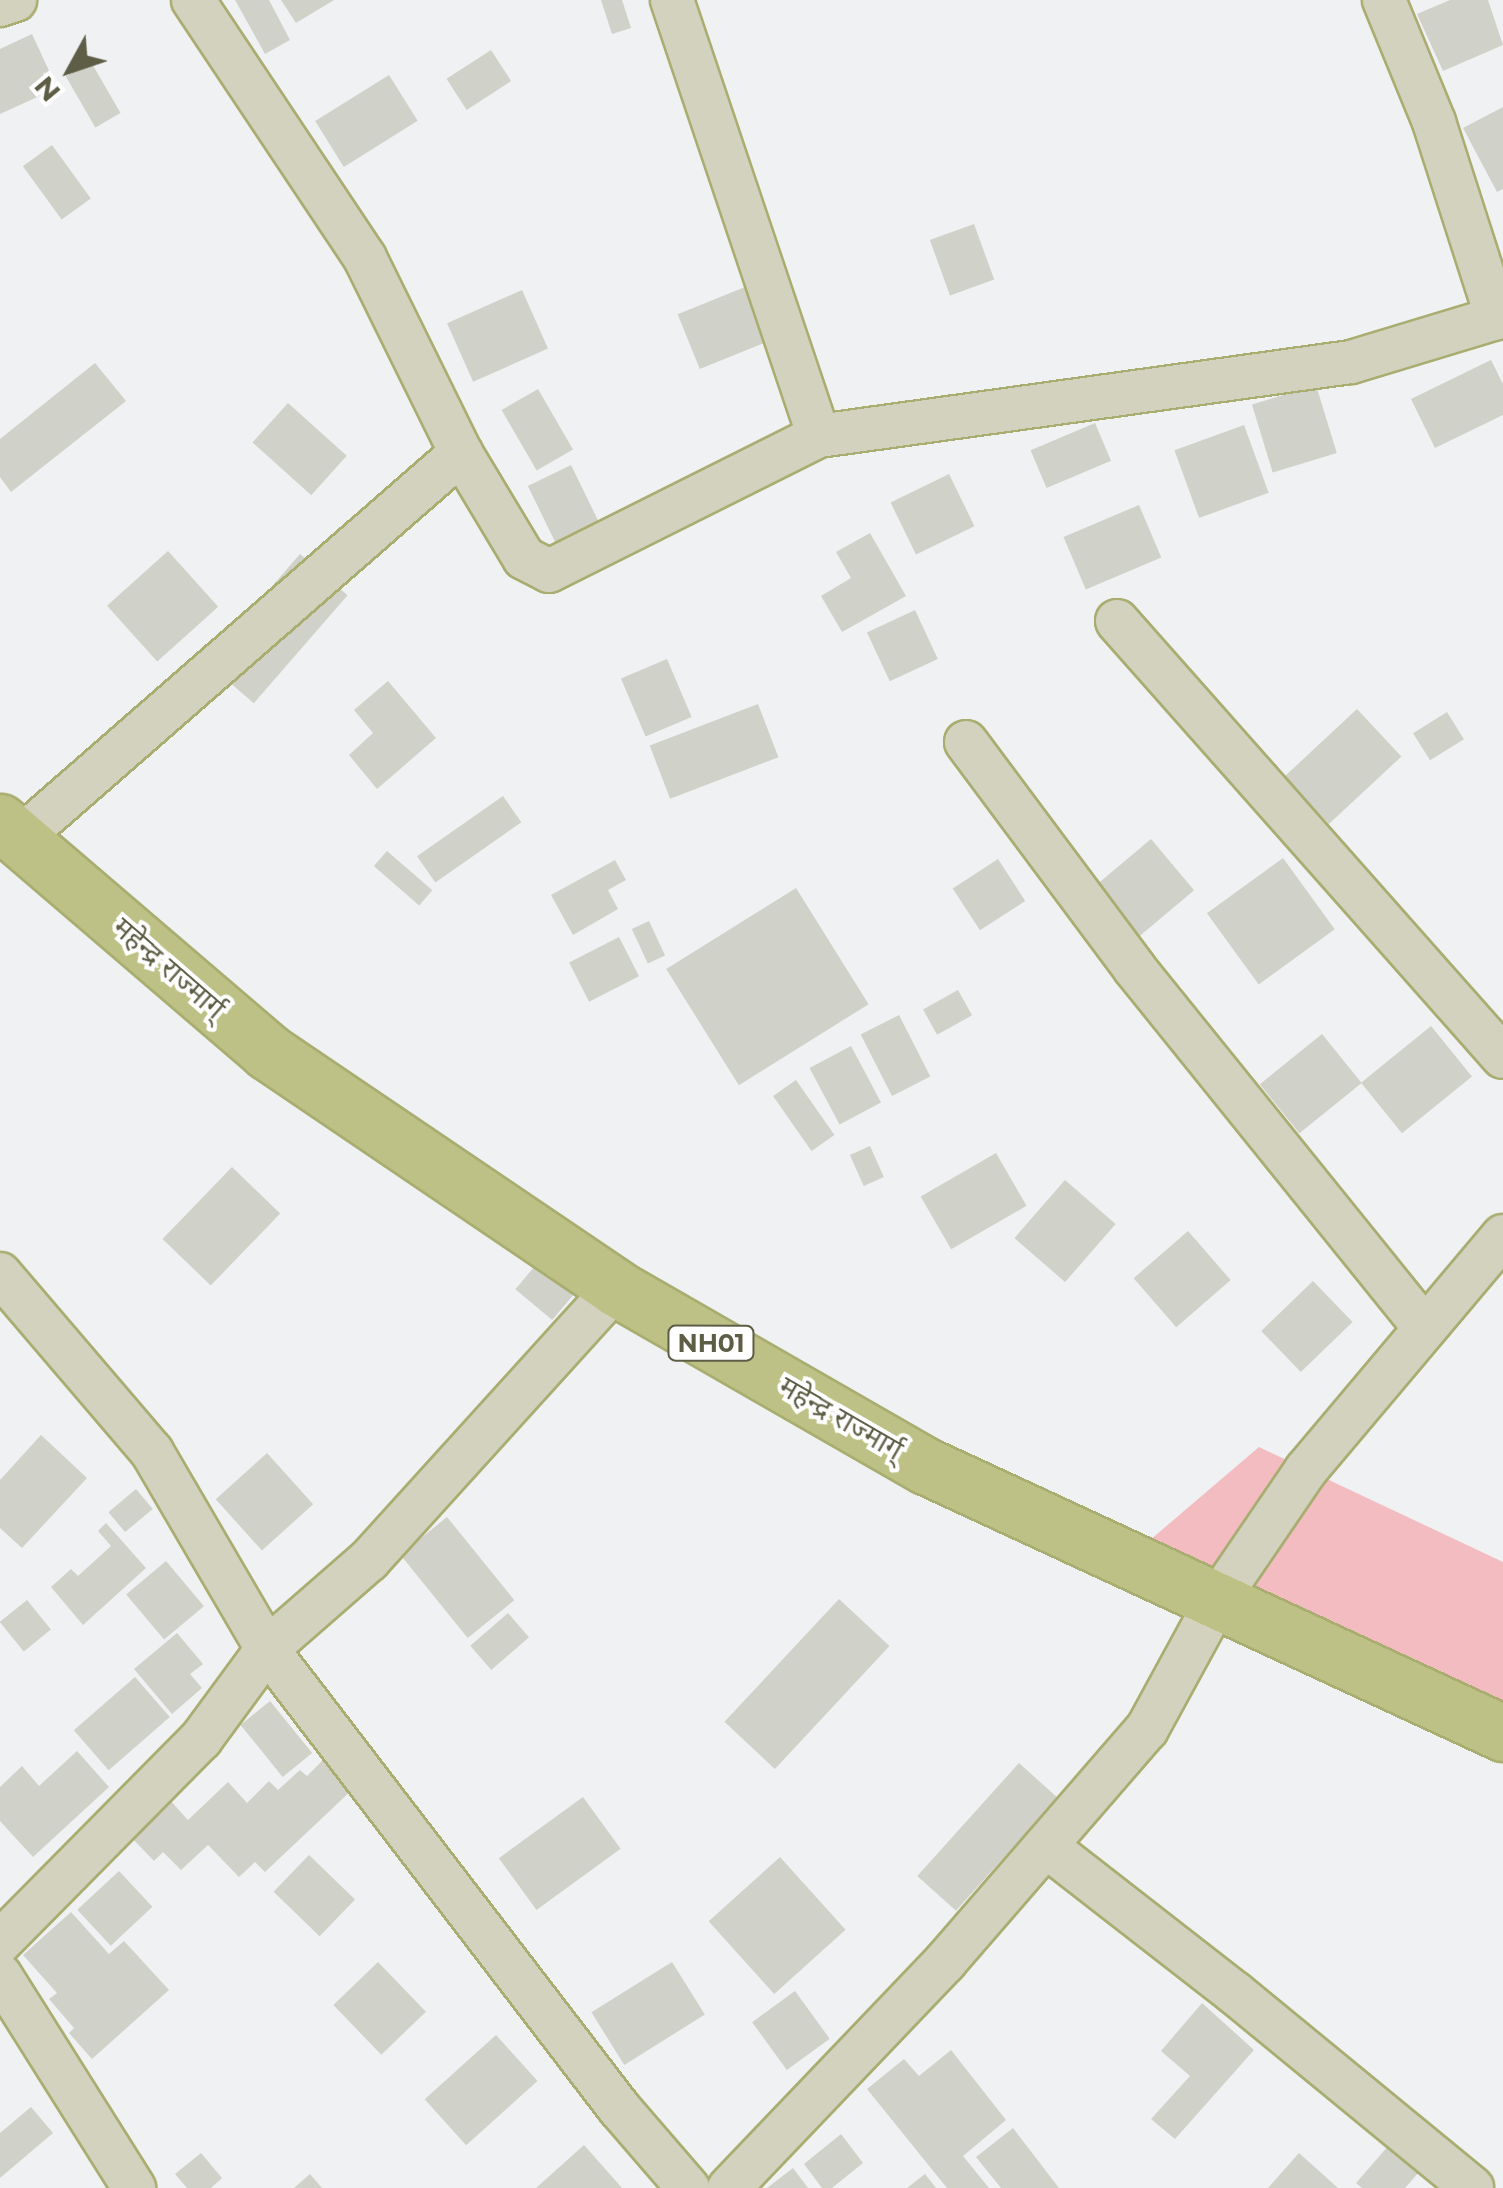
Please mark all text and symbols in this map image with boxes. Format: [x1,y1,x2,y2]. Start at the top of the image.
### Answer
north arrow [20,20,120,120]
text: N [27,70,67,109]
street label: महेन्द्र राज्मार्ग् [106,910,232,1026]
road number: NH01 [666,1323,756,1363]
street label: महेन्द्र राज्मार्ग् [773,1369,909,1467]

